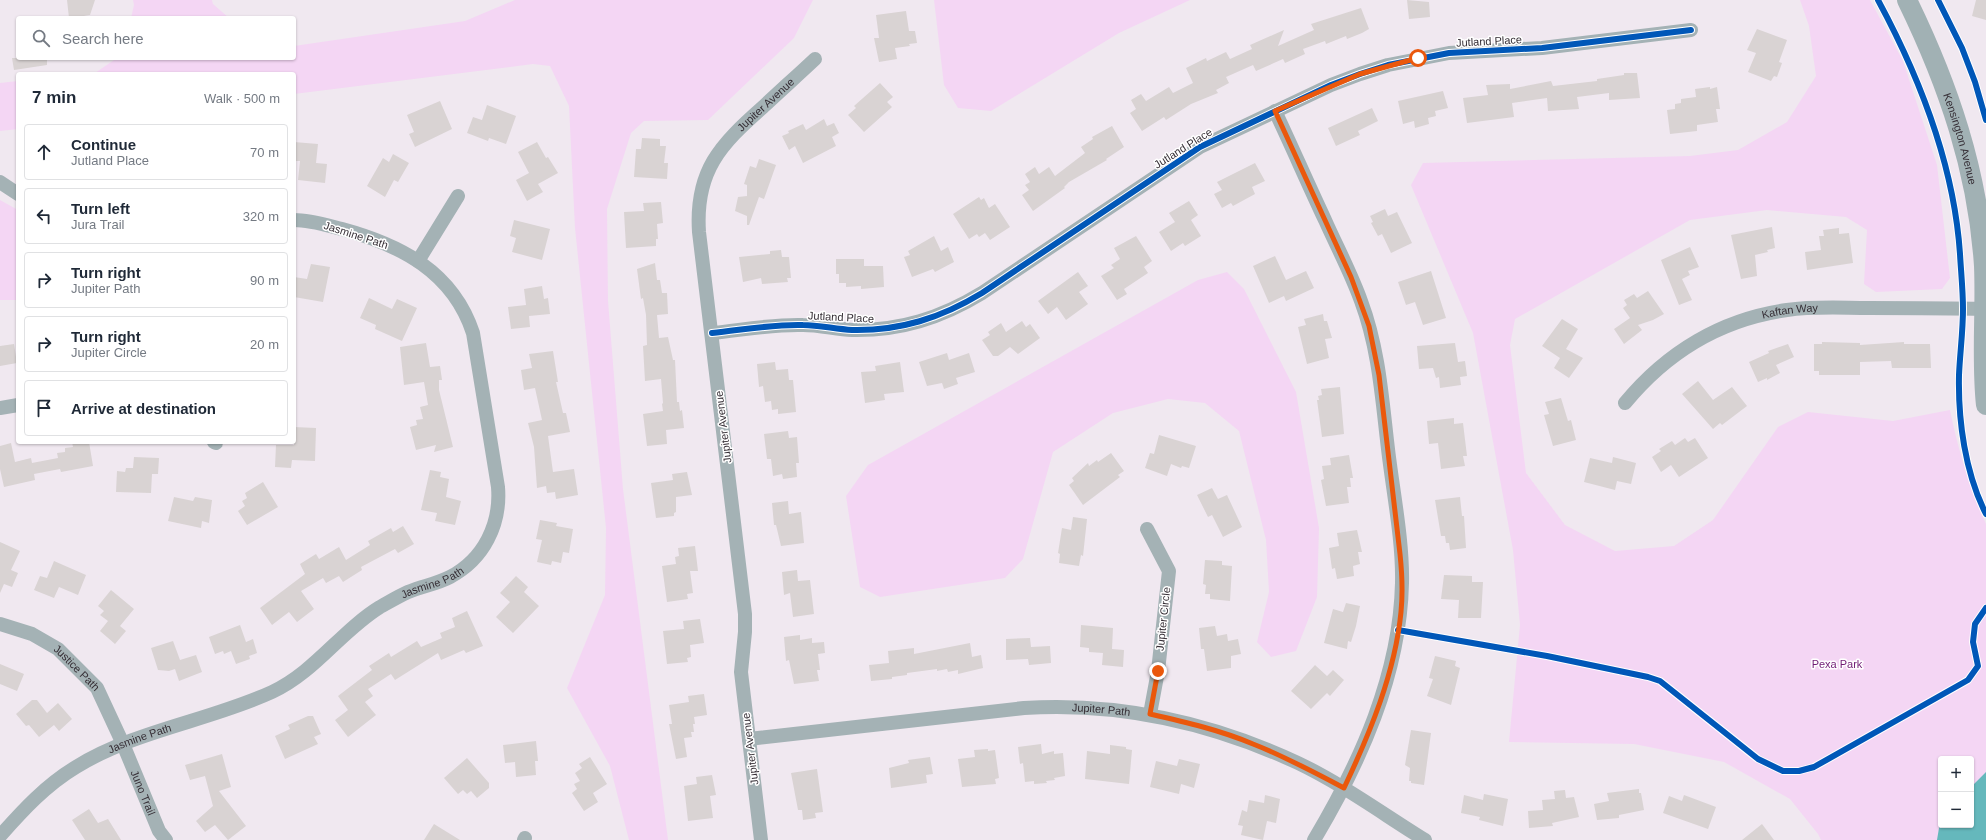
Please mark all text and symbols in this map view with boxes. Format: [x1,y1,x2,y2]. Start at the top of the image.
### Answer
search box [16,16,296,60]
icon: search [30,27,52,49]
text: Search here [62,30,144,47]
street label: Jutland Place [1456,33,1522,49]
route start [1409,49,1427,67]
street label: Jupiter Avenue [735,75,796,134]
text: 7 min [32,88,76,107]
text: Walk · 500 m [204,91,280,106]
street label: Kensington Avenue [1941,91,1979,186]
street label: Jutland Place [1152,125,1214,171]
text: Continue [71,136,136,153]
icon: ahead [33,141,55,163]
text: 70 m [250,145,279,160]
text: Jutland Place [71,153,149,168]
text: Turn left [71,200,130,217]
icon: left [33,205,55,227]
text: 320 m [243,209,279,224]
text: Jura Trail [71,217,124,232]
street label: Jasmine Path [322,219,390,251]
text: Turn right [71,264,141,281]
icon: right [33,269,55,291]
text: 90 m [250,273,279,288]
text: Jupiter Path [71,281,140,296]
street label: Kaftan Way [1761,302,1819,321]
street label: Jutland Place [808,309,874,325]
text: Turn right [71,328,141,345]
icon: right [33,333,55,355]
text: 20 m [250,337,279,352]
text: Jupiter Circle [71,345,147,360]
street label: Jupiter Avenue [713,390,733,464]
icon: arrive [33,397,55,419]
text: Arrive at destination [71,400,216,417]
street label: Jasmine Path [399,564,466,600]
street label: Jupiter Circle [1154,586,1172,652]
street label: Justice Path [52,642,102,693]
park label: Pexa Park [1812,658,1863,670]
route end [1149,662,1167,680]
street label: Jupiter Path [1072,701,1131,718]
street label: Jupiter Avenue [740,712,760,786]
street label: Jasmine Path [106,721,173,755]
map controls [1938,756,1974,828]
button: + [1938,756,1974,792]
street label: Juno Trail [128,768,158,817]
button: − [1938,792,1974,828]

